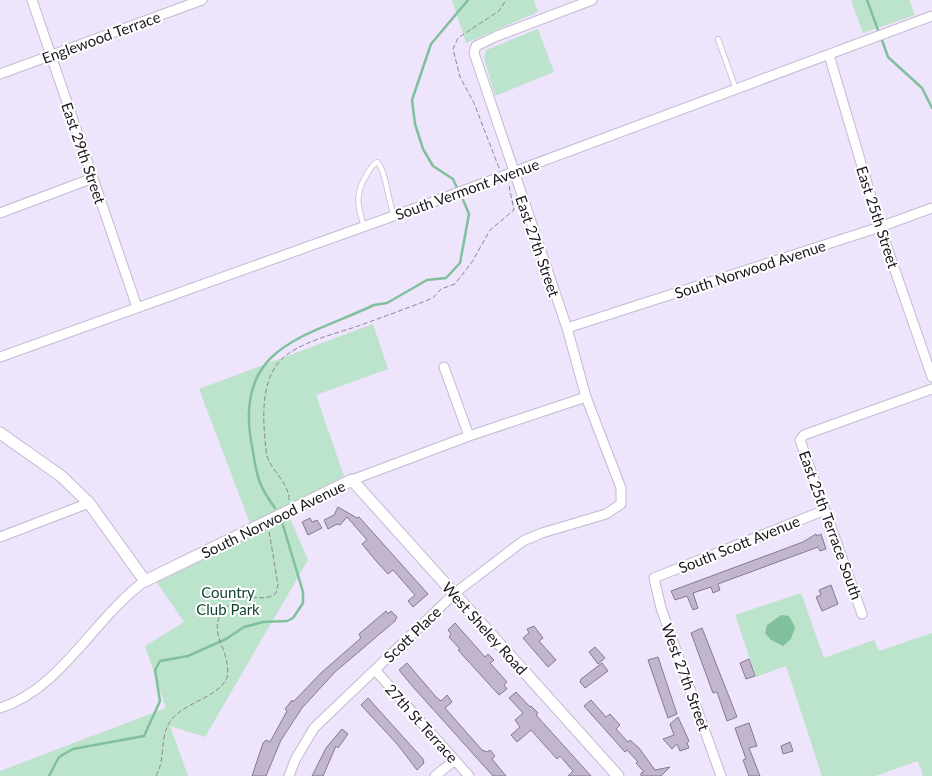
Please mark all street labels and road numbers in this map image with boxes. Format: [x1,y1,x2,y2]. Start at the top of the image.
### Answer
street label: Englewood Terrace [39,7,163,67]
street label: East 29th Street [58,100,110,207]
street label: South Vermont Avenue [393,155,542,223]
street label: East 25th Street [853,164,903,271]
street label: East 27th Street [512,193,564,300]
street label: South Norwood Avenue [672,236,828,302]
street label: East 25th Terrace South [796,448,866,602]
street label: South Norwood Avenue [198,476,348,562]
street label: South Scott Avenue [676,511,802,577]
street label: West Sheley Road [439,578,531,678]
street label: Scott Place [380,602,444,666]
street label: West 27th Street [658,621,714,734]
street label: 27th St Terrace [382,680,462,766]

